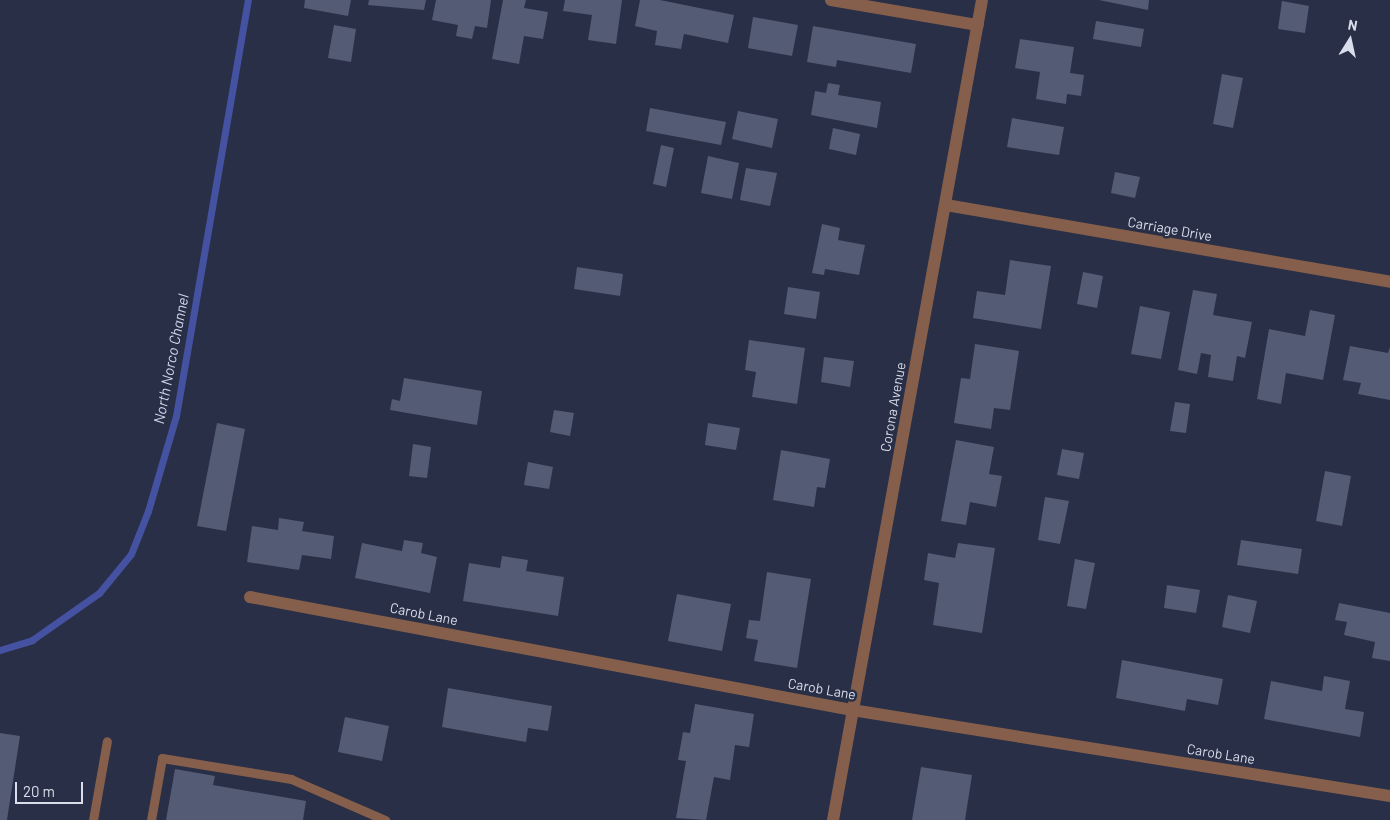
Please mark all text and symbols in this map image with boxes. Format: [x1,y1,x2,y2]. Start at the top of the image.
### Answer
north arrow [1325,15,1375,65]
text: N [1347,16,1359,34]
street label: Carriage Drive [1126,213,1214,245]
water label: North Norco Channel [150,293,192,425]
street label: Corona Avenue [877,361,909,453]
street label: Carob Lane [389,599,459,629]
street label: Carob Lane [787,675,857,703]
street label: Carob Lane [1186,740,1256,768]
scale bar [18,772,85,804]
text: 20 m [23,782,55,800]

